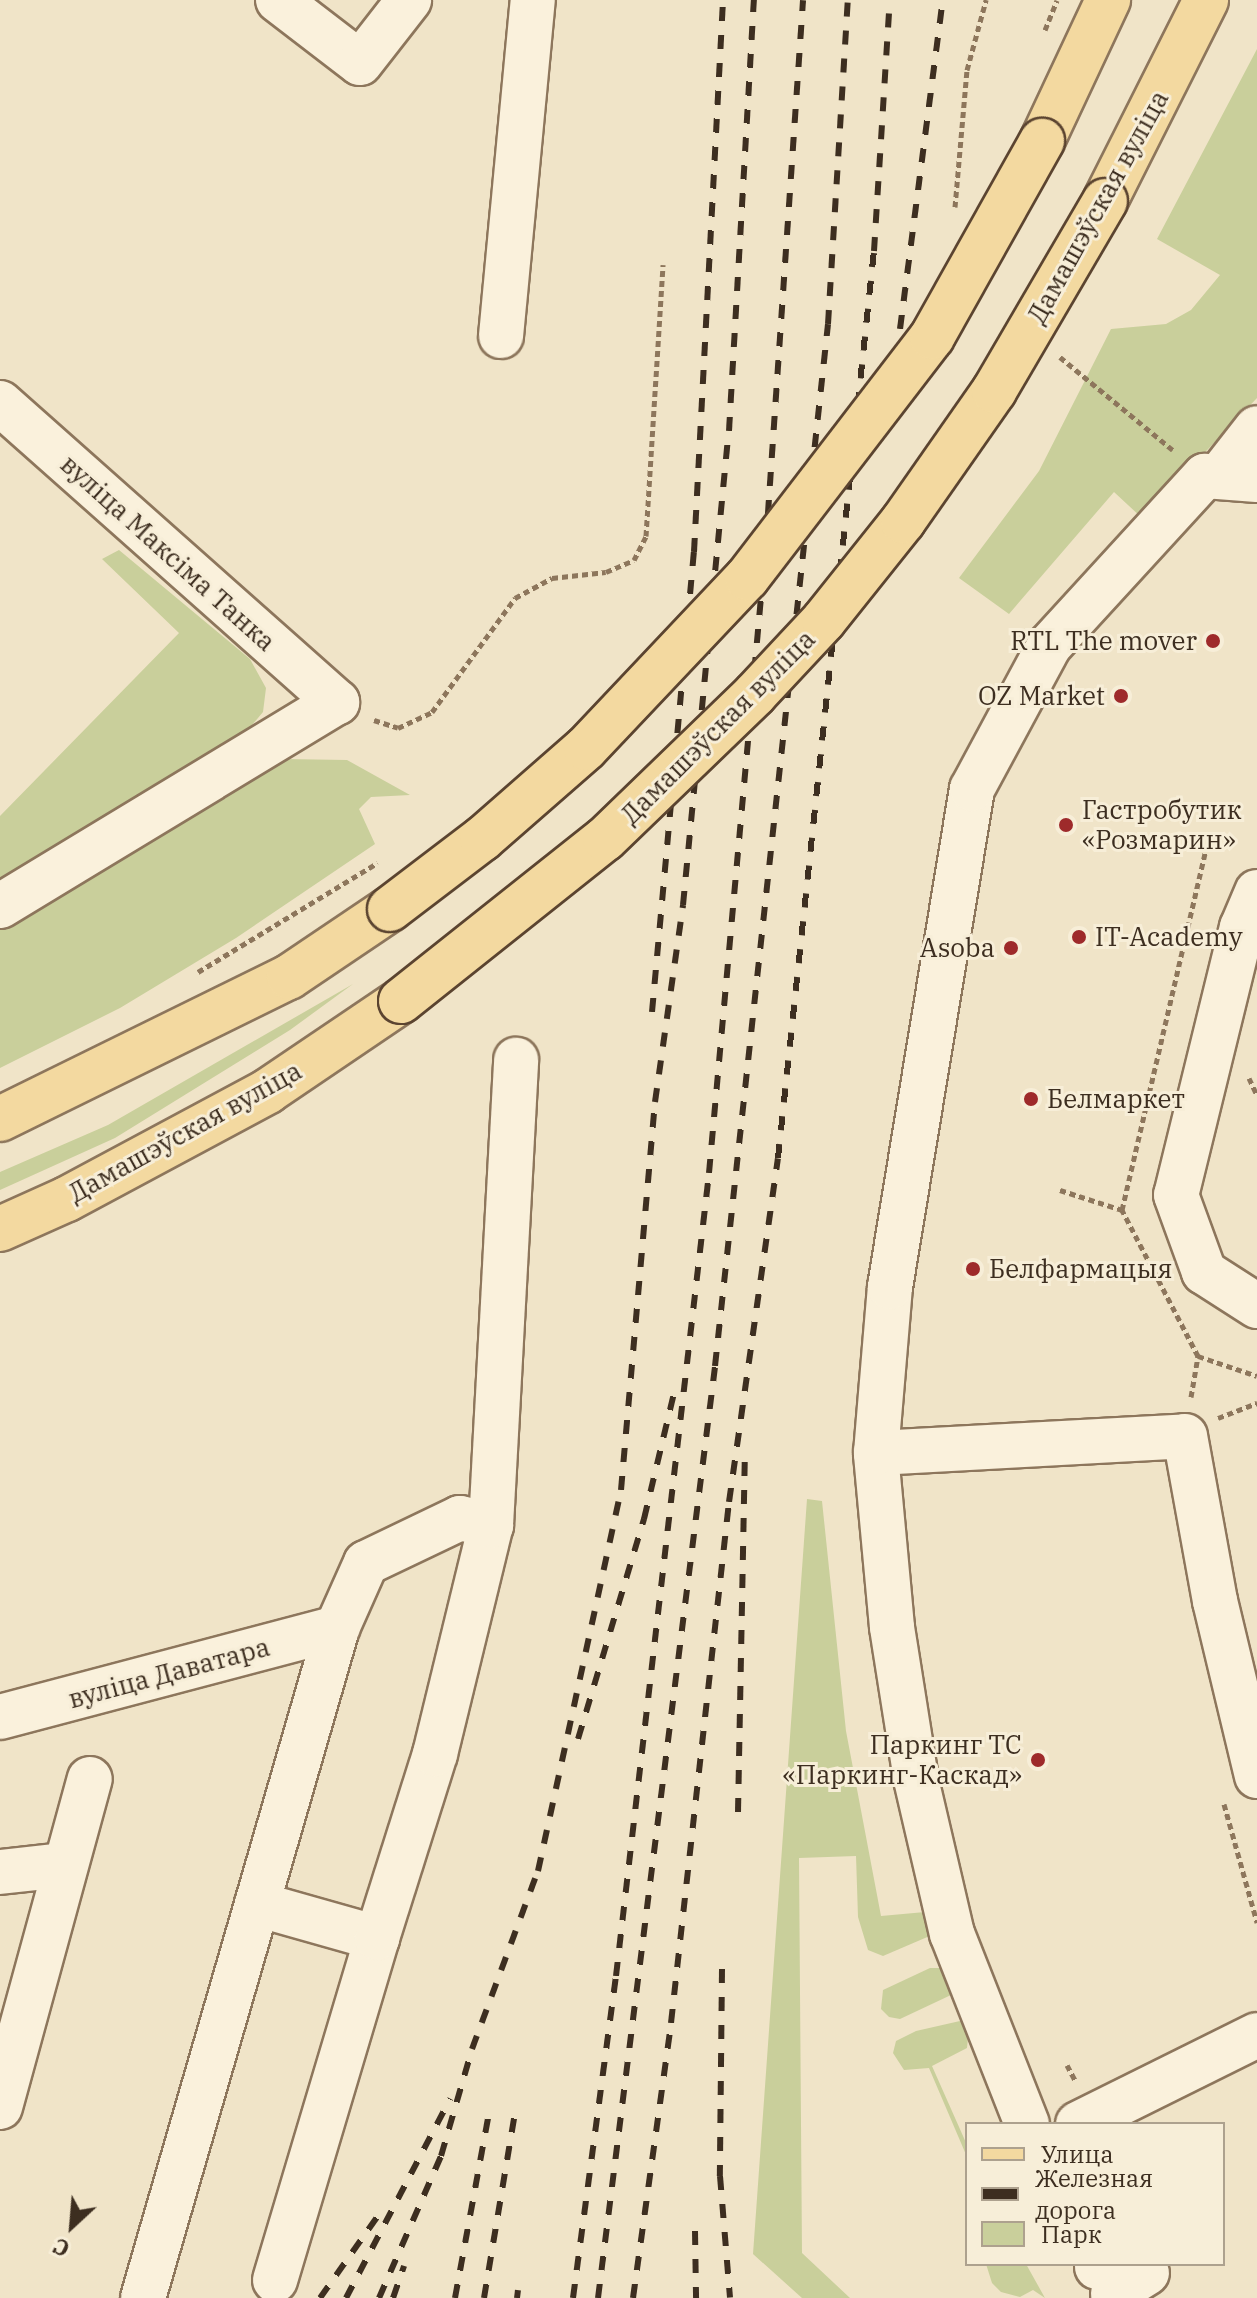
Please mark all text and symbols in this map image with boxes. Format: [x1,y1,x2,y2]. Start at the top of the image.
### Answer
street label: Дамашэўская вуліца [1021,85,1175,329]
street label: вуліца Максіма Танка [54,448,282,658]
street label: Дамашэўская вуліца [614,623,822,831]
place label: RTL The mover [1010,625,1197,657]
marker: RTL The mover [1204,632,1222,650]
place label: OZ Market [978,680,1105,712]
marker: OZ Market [1112,687,1130,705]
place label: Гастробутик «Розмарин» [1082,794,1242,856]
marker: Гастробутик «Розмарин» [1057,816,1075,834]
place label: IT-Academy [1095,921,1243,953]
marker: IT-Academy [1070,928,1088,946]
place label: Asoba [920,932,995,964]
marker: Asoba [1002,939,1020,957]
street label: Дамашэўская вуліца [63,1055,307,1209]
place label: Белмаркет [1047,1083,1185,1115]
marker: Белмаркет [1022,1090,1040,1108]
place label: Белфармацыя [989,1253,1172,1285]
marker: Белфармацыя [964,1260,982,1278]
street label: вуліца Даватара [65,1631,273,1715]
place label: Паркинг ТС «Паркинг-Каскад» [782,1729,1022,1790]
marker: Паркинг ТС «Паркинг-Каскад» [1029,1751,1047,1769]
legend [965,2122,1225,2266]
text: Улица [1041,2138,1114,2170]
text: Железная дорога [1035,2162,1153,2226]
north arrow [32,2186,112,2266]
text: Парк [1041,2218,1102,2250]
text: С [48,2232,74,2264]

